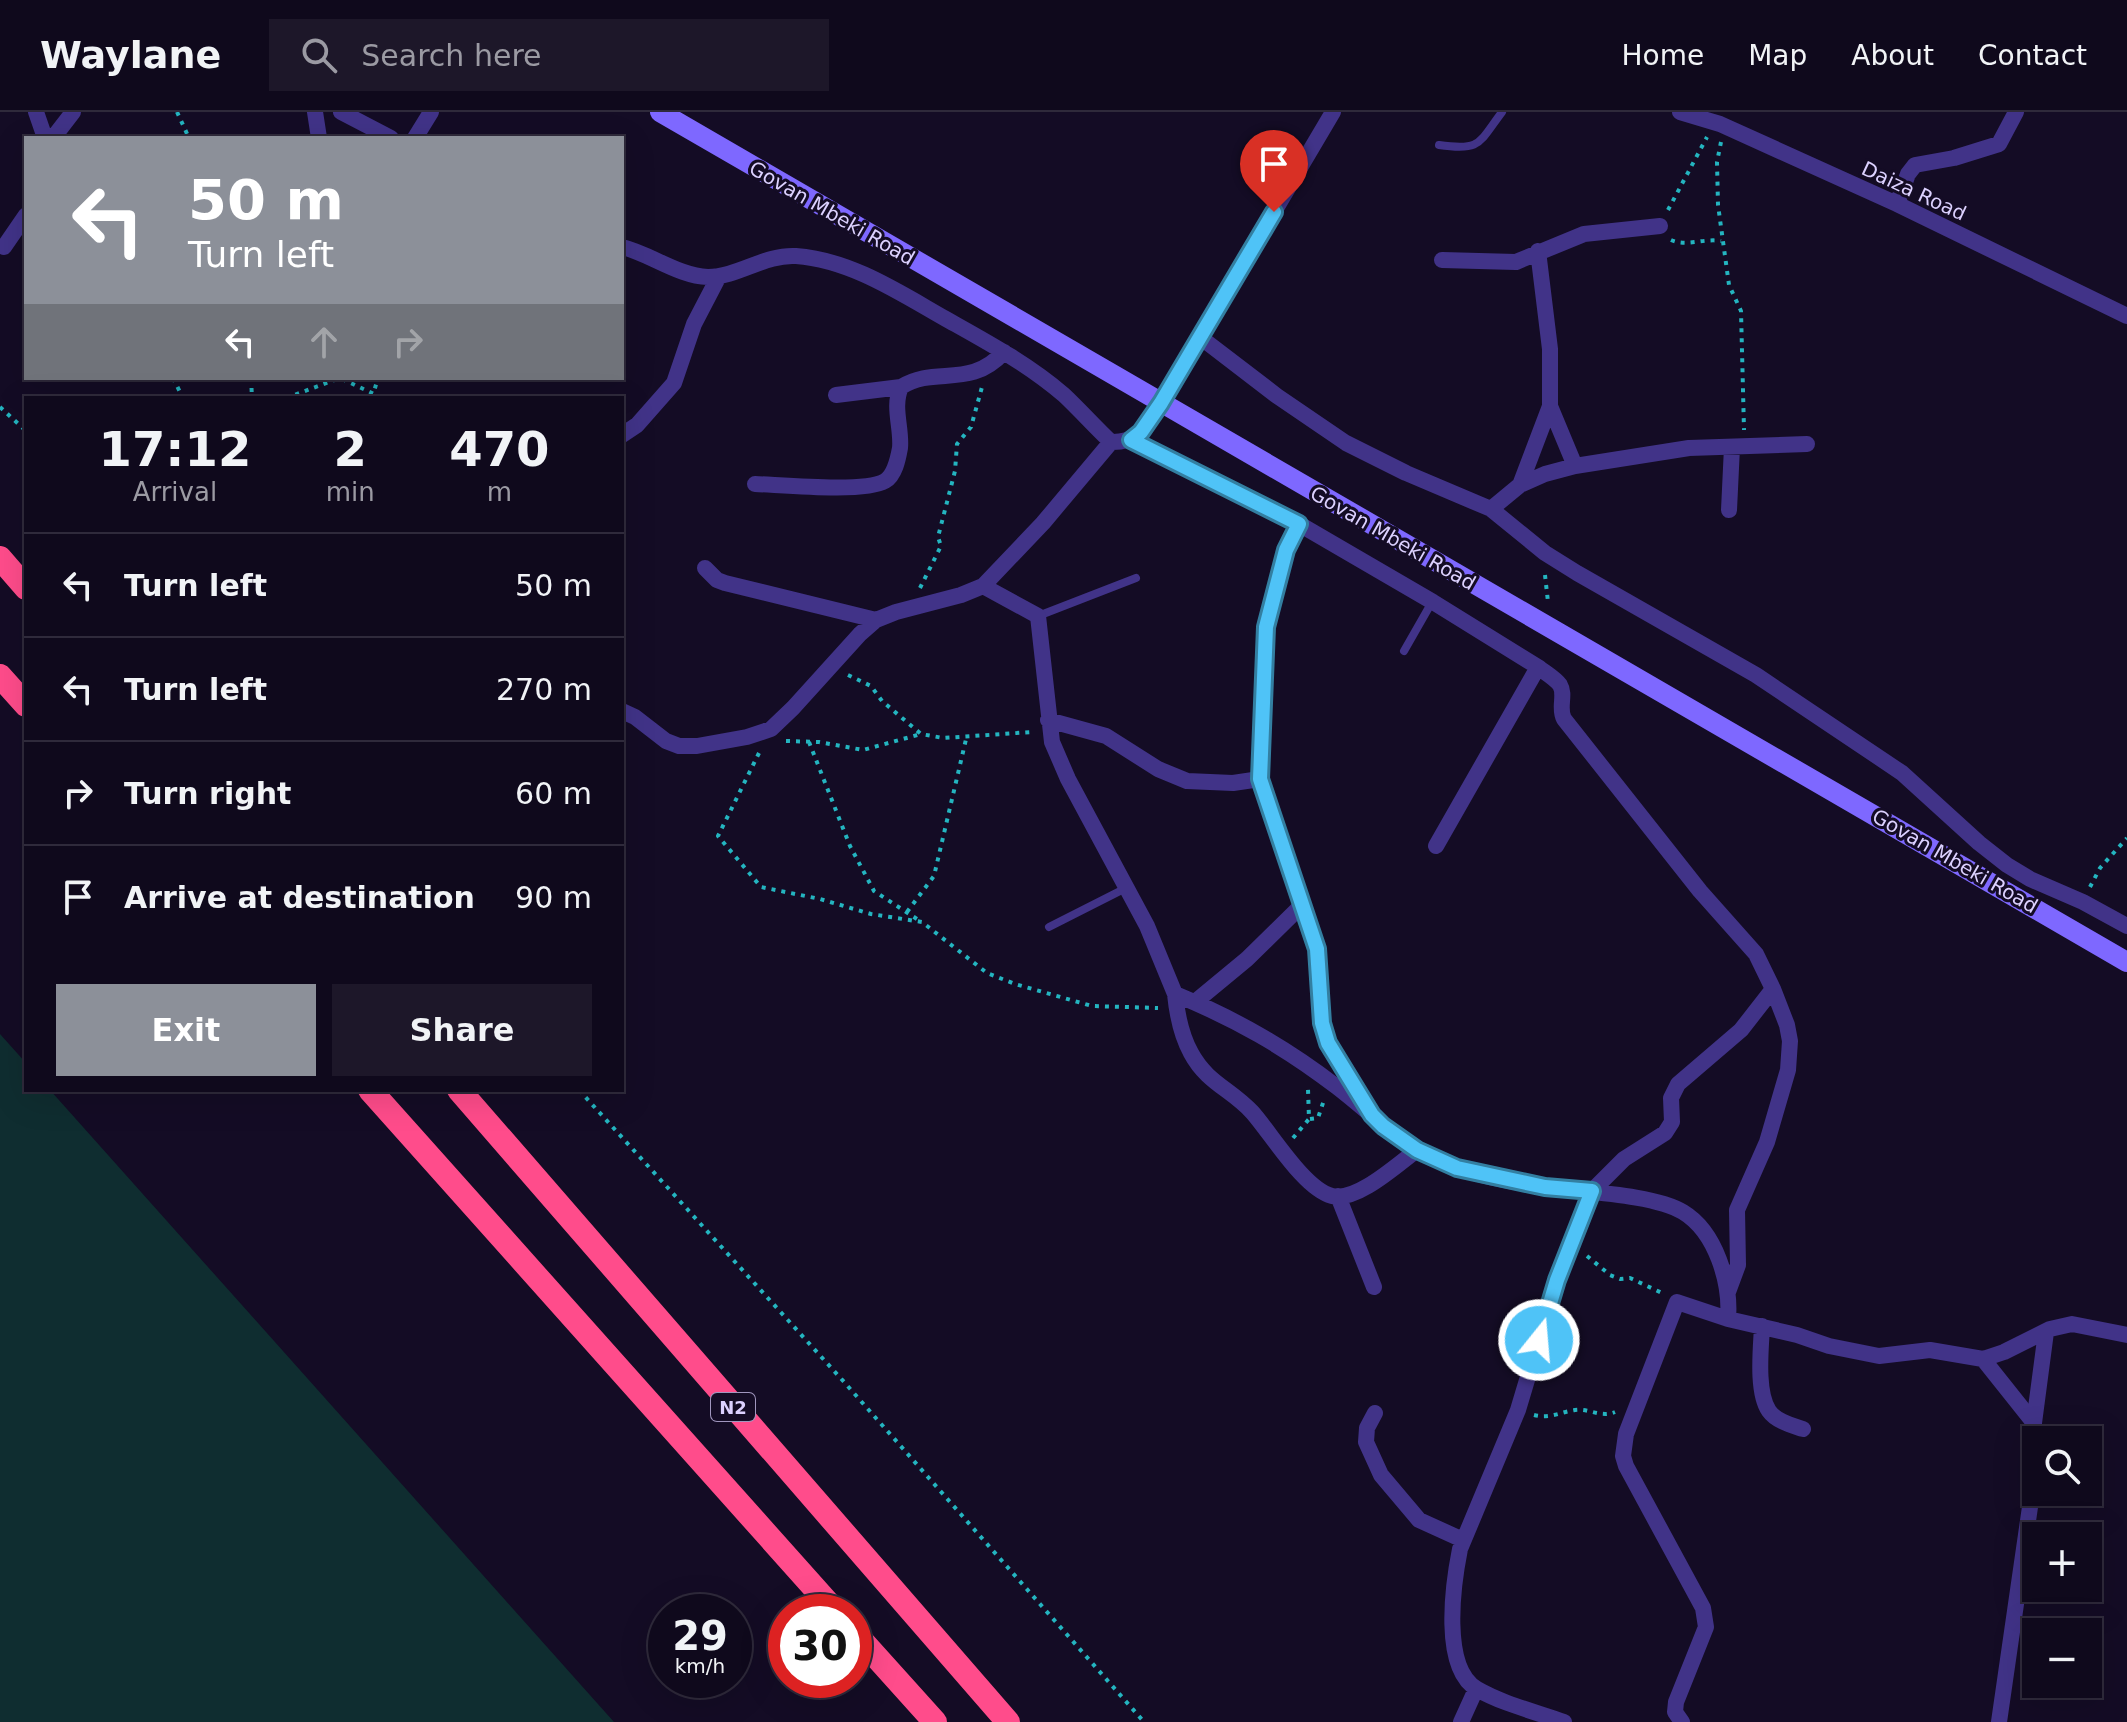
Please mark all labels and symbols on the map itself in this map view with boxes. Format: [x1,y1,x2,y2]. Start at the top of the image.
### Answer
pin [1240,130,1308,212]
street label: Govan Mbeki Road [745,156,919,270]
street label: Daiza Road [1858,156,1970,226]
street label: Govan Mbeki Road [1306,481,1480,595]
street label: Govan Mbeki Road [1868,804,2042,918]
position arrow [1497,1298,1581,1382]
road number: N2 [711,1393,755,1421]
speed limit sign: 30 [768,1594,872,1698]

